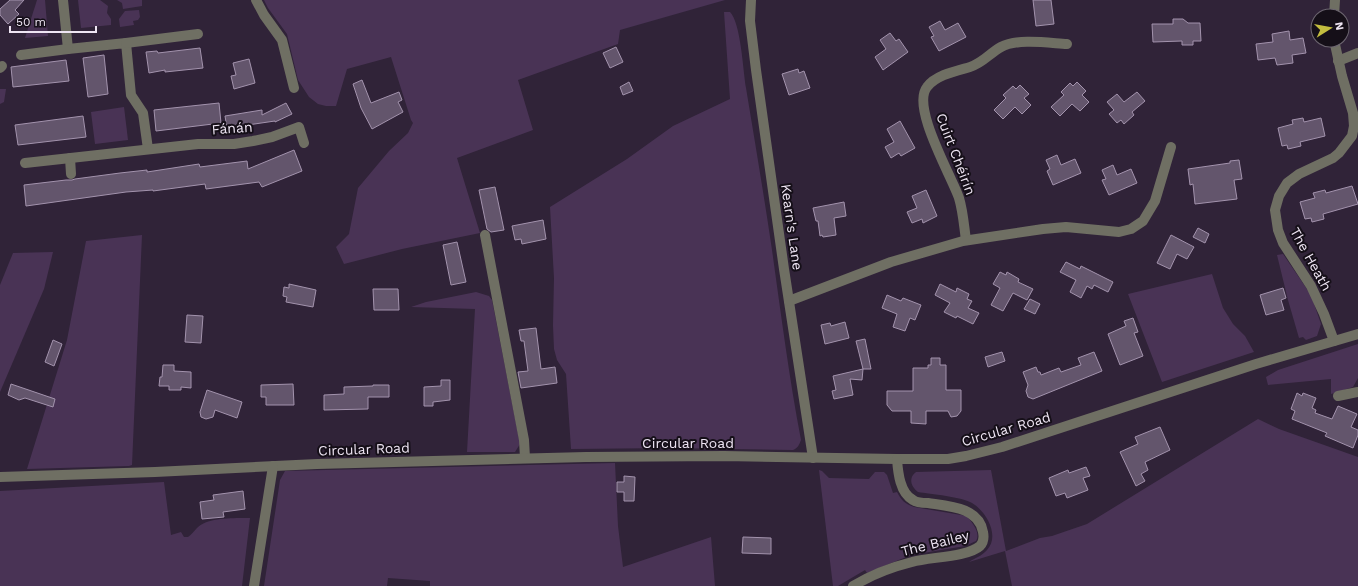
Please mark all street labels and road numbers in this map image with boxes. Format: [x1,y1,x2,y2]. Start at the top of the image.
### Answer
street label: Cuirt Chéirín [933,111,979,197]
street label: Fánán [211,119,253,137]
street label: Kearn's Lane [778,183,806,271]
street label: The Heath [1287,224,1335,294]
street label: Circular Road [960,409,1052,449]
street label: Circular Road [642,435,734,451]
street label: Circular Road [318,439,410,459]
street label: The Bailey [899,527,972,559]

